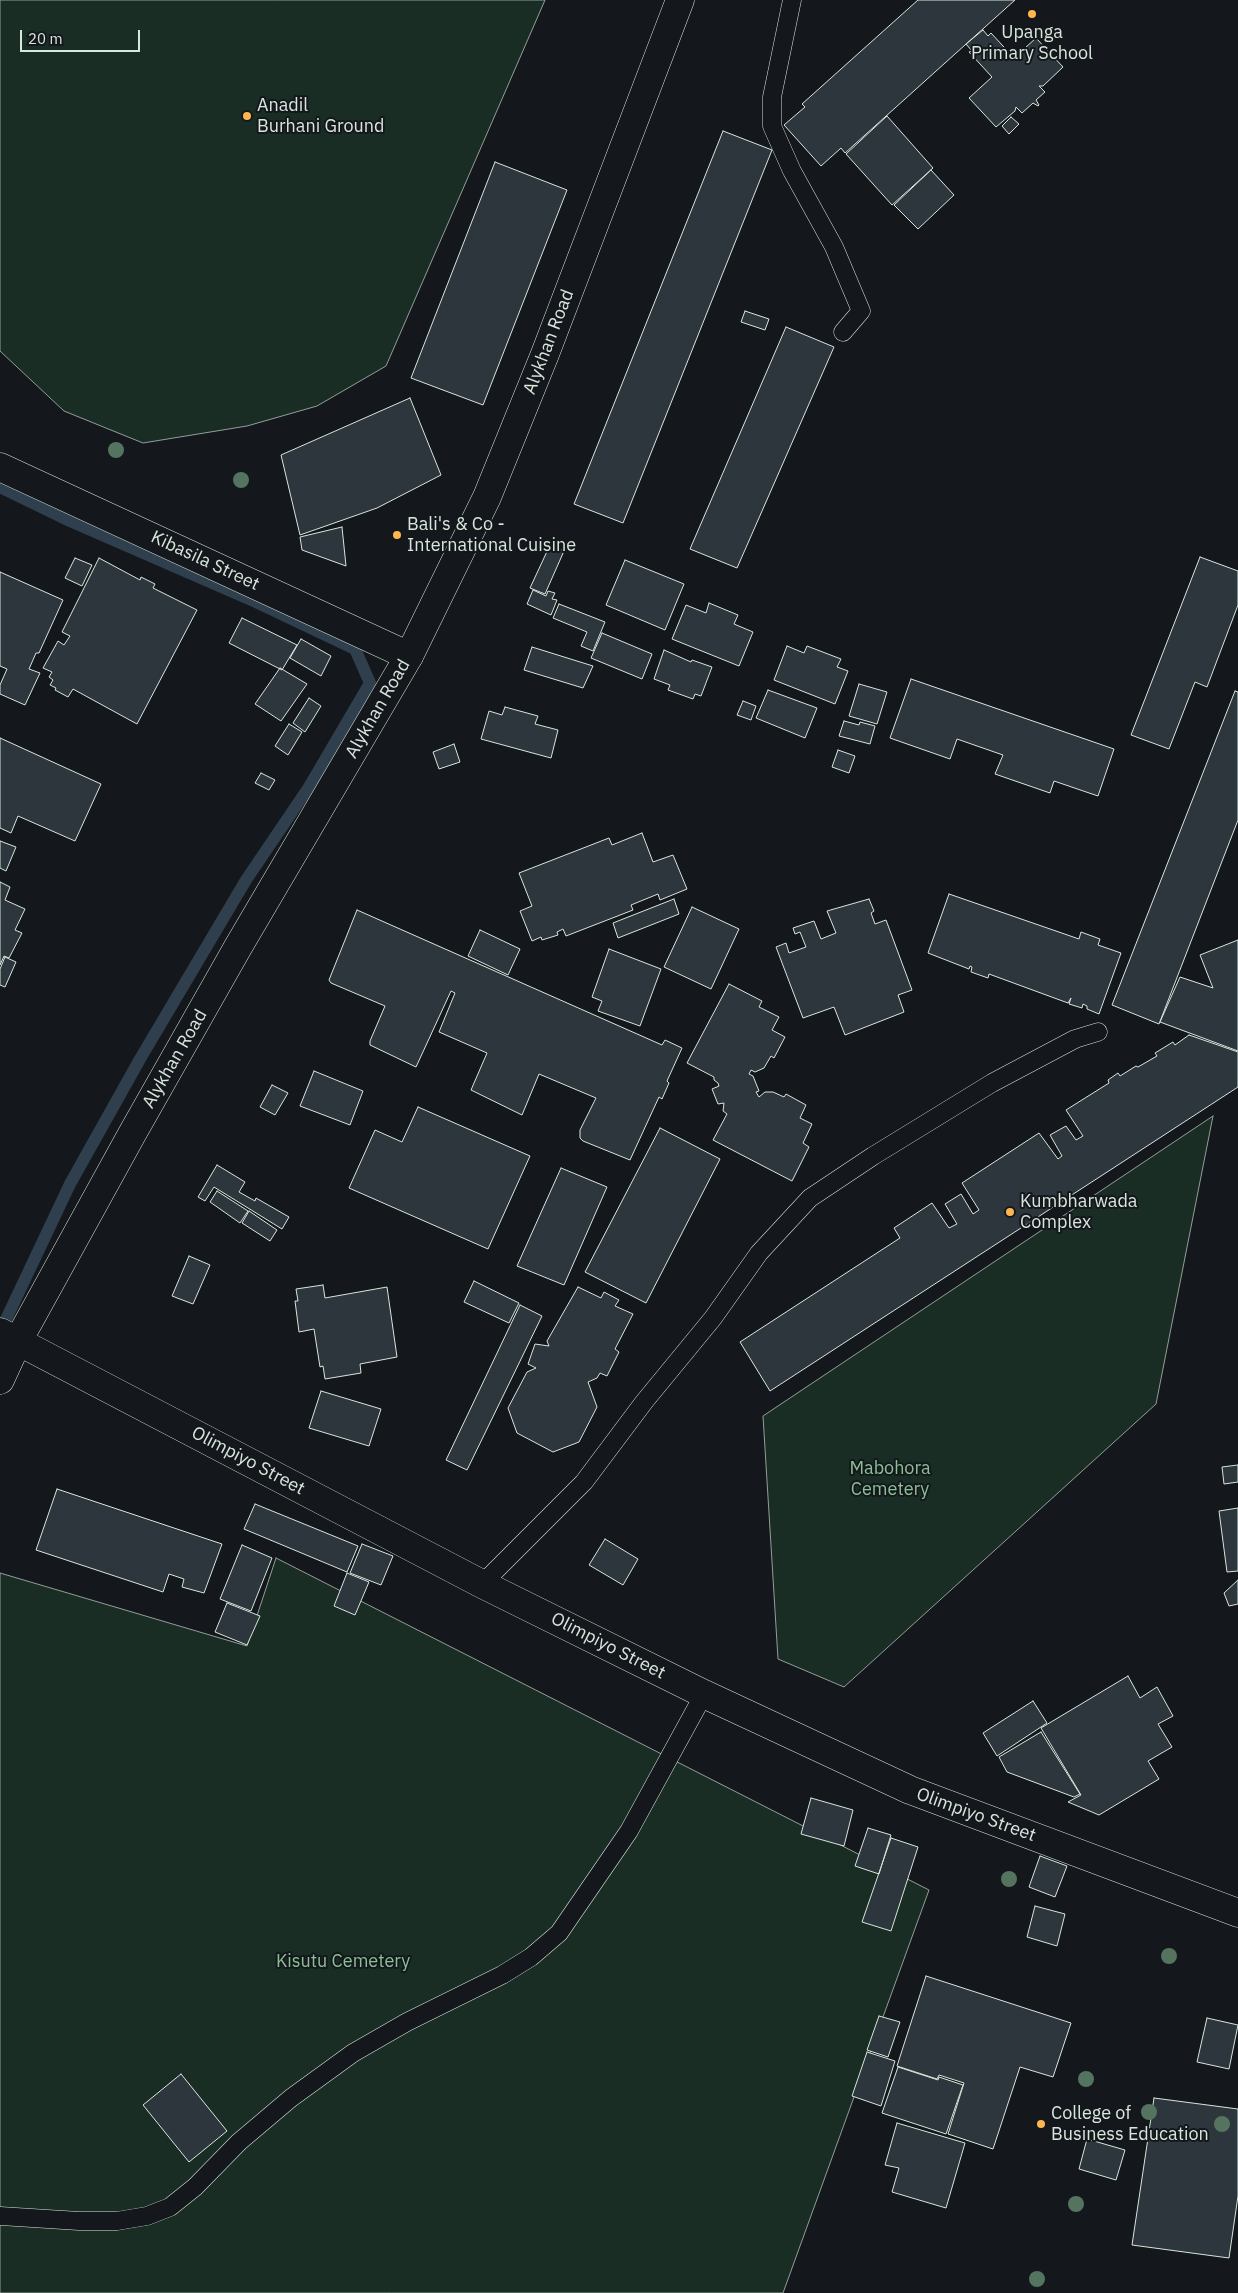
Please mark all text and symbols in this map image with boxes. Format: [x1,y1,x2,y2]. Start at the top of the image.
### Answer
marker: Upanga Primary School [1026,8,1038,20]
scale bar [22,20,142,52]
place label: Upanga Primary School [971,22,1093,64]
text: 20 m [28,29,63,48]
place label: Anadil Burhani Ground [257,95,384,138]
marker: Anadil Burhani Ground [241,110,253,122]
street label: Alykhan Road [519,287,579,397]
place label: Bali's & Co - International Cuisine [407,514,576,556]
street label: Kibasila Street [147,526,263,596]
marker: Bali's & Co - International Cuisine [391,529,403,541]
street label: Alykhan Road [341,656,415,762]
street label: Alykhan Road [138,1006,212,1112]
place label: Kumbharwada Complex [1020,1191,1137,1234]
marker: Kumbharwada Complex [1004,1206,1016,1218]
street label: Olimpiyo Street [188,1422,308,1500]
park label: Mabohora Cemetery [849,1458,931,1500]
street label: Olimpiyo Street [547,1608,669,1684]
street label: Olimpiyo Street [913,1783,1039,1847]
park label: Kisutu Cemetery [276,1951,410,1973]
place label: College of Business Education [1051,2103,1209,2146]
marker: College of Business Education [1035,2118,1047,2130]

